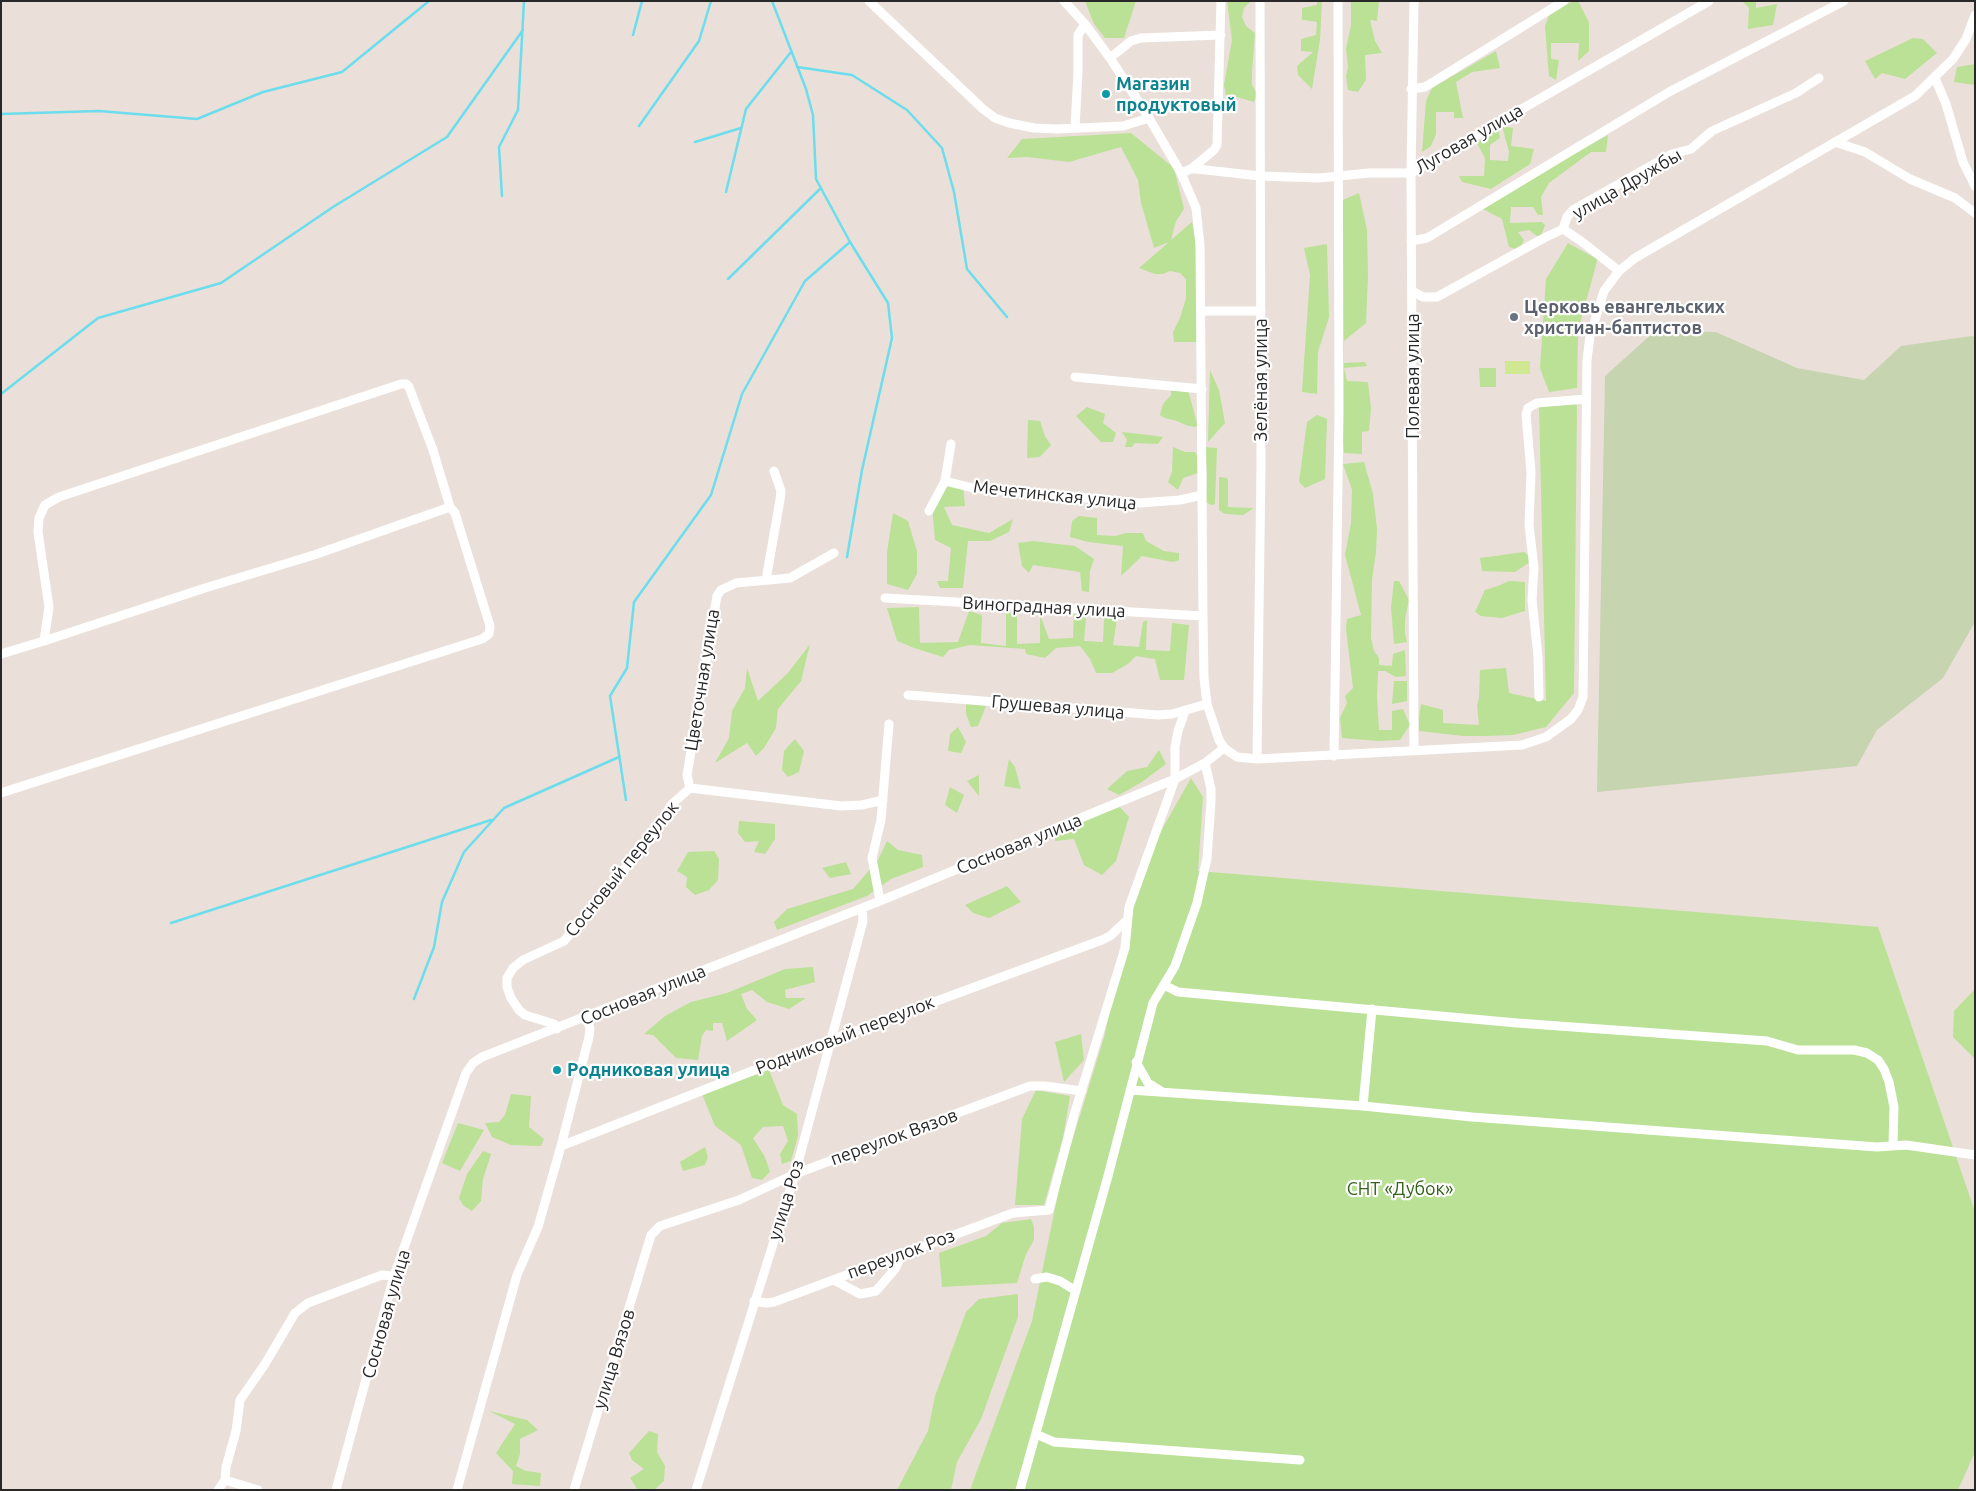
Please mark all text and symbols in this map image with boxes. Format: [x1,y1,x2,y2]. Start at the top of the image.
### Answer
place label: Магазин продуктовый [1116,73,1236,116]
marker: Магазин продуктовый [1100,88,1112,100]
street label: Луговая улица [1411,99,1527,179]
street label: улица Дружбы [1569,144,1685,224]
place label: Церковь евангельских христиан-баптистов [1524,296,1725,338]
marker: Церковь евангельских христиан-баптистов [1508,311,1520,323]
street label: Полевая улица [1402,313,1424,439]
street label: Зелёная улица [1250,318,1272,442]
street label: Мечетинская улица [972,476,1138,514]
street label: Виноградная улица [962,592,1126,622]
street label: Цветочная улица [680,608,724,752]
street label: Грушевая улица [991,690,1125,724]
street label: Сосновый переулок [561,797,683,941]
street label: Сосновая улица [953,809,1085,879]
street label: Сосновая улица [577,960,709,1030]
street label: Родниковый переулок [753,991,937,1079]
place label: Родниковая улица [567,1059,730,1081]
marker: Родниковая улица [551,1064,563,1076]
street label: переулок Вязов [827,1104,961,1170]
street label: улица Роз [764,1157,808,1243]
park label: СНТ «Дубок» [1347,1178,1453,1200]
street label: переулок Роз [844,1225,958,1283]
street label: Сосновая улица [357,1247,415,1381]
street label: улица Вязов [589,1306,639,1412]

